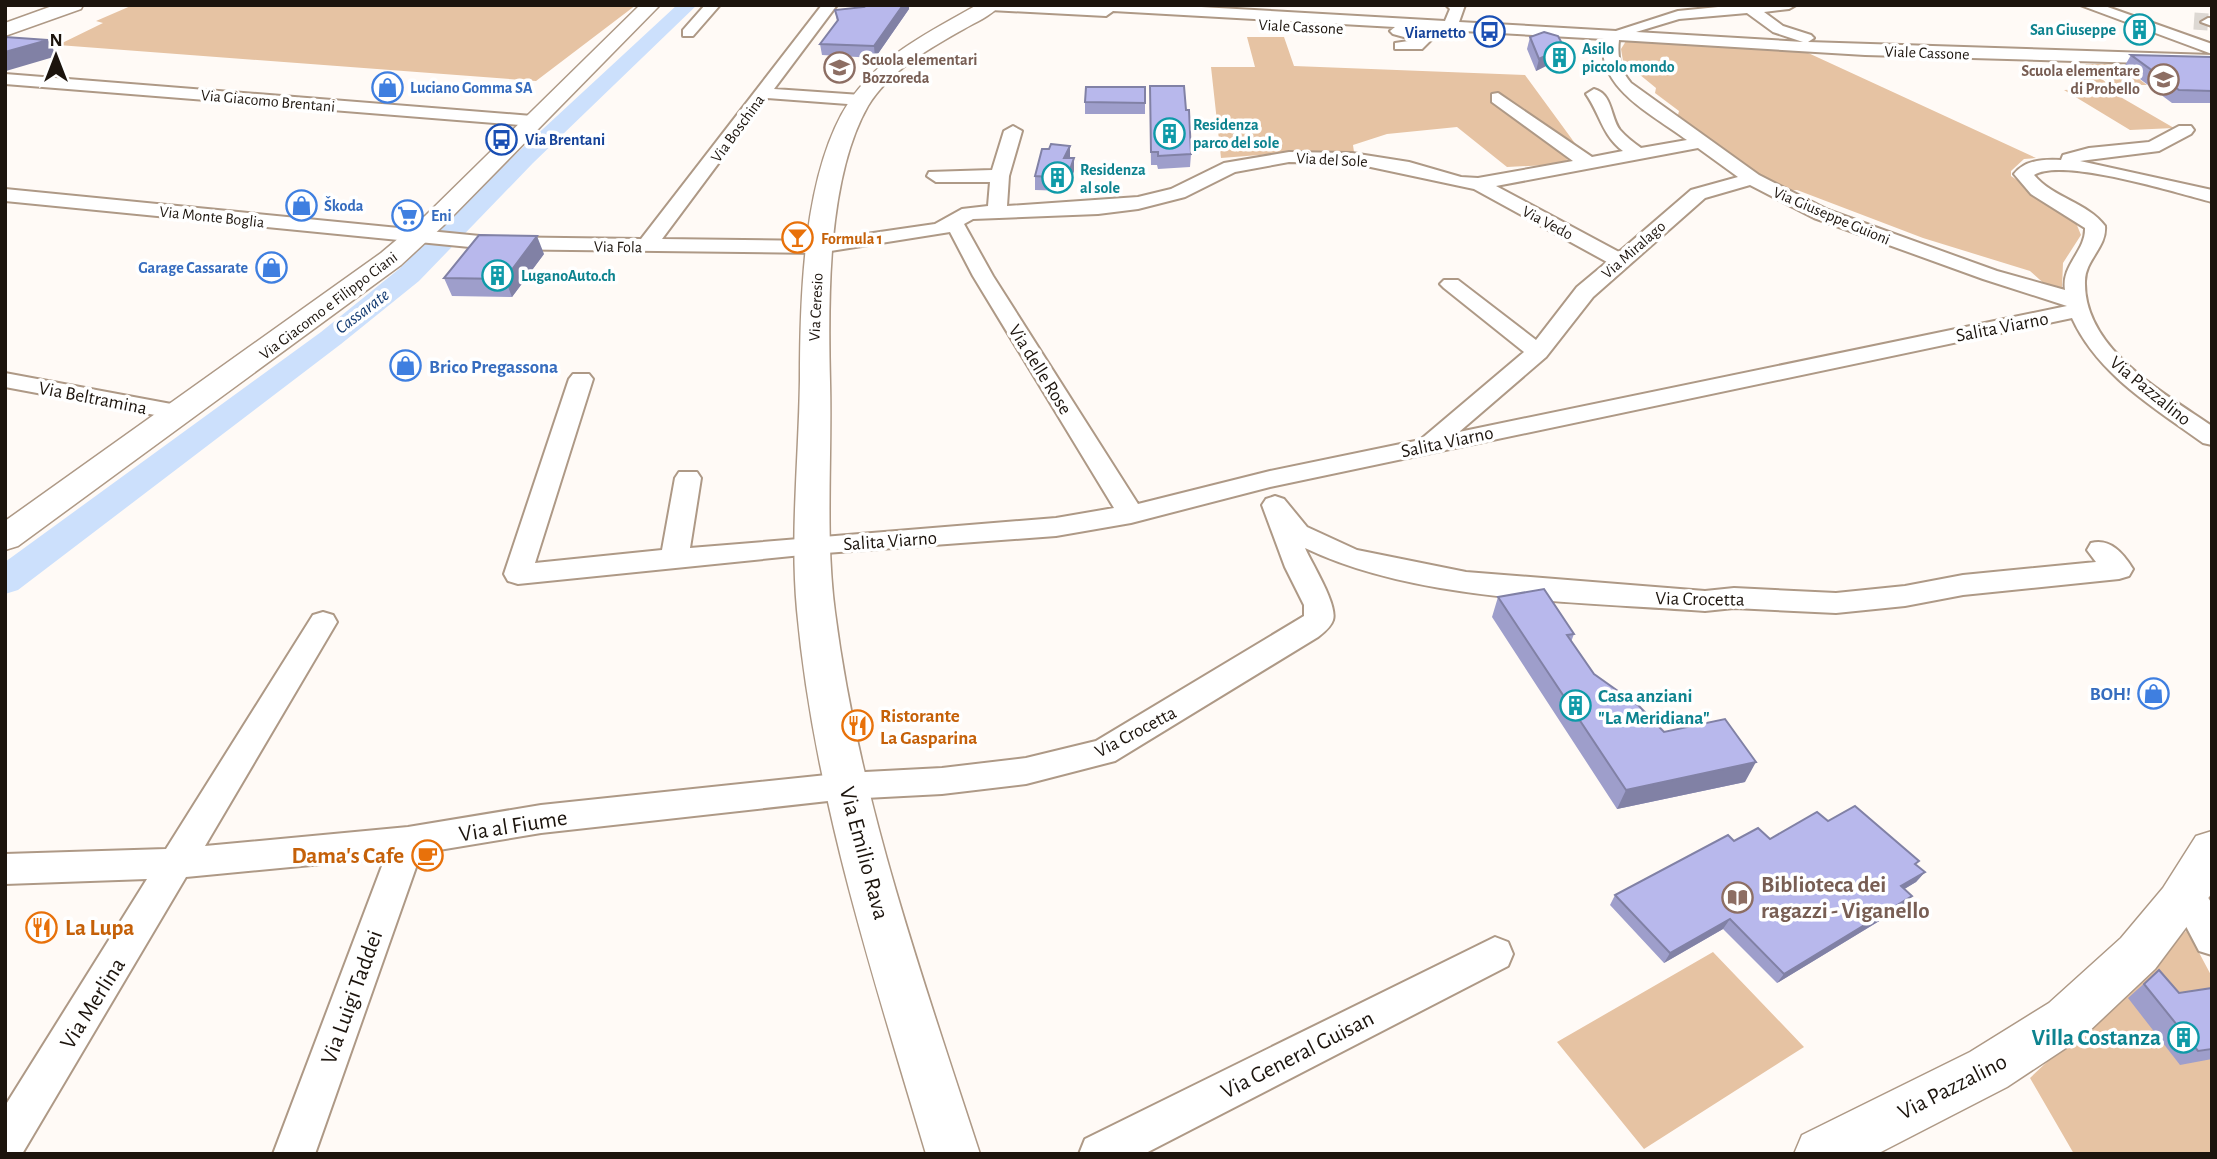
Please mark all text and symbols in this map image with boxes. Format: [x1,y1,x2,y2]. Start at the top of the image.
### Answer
building icon: San Giuseppe [2122,12,2156,46]
bus stop icon: Viarnetto [1472,15,1506,49]
street label: Viale Cassone [1258,17,1344,37]
north arrow [21,21,91,91]
place label: San Giuseppe [2030,22,2116,38]
place label: Viarnetto [1405,25,1466,41]
text: N [49,31,63,50]
building icon: Asilo piccolo mondo [1542,40,1576,74]
place label: Asilo piccolo mondo [1582,41,1675,75]
street label: Viale Cassone [1884,44,1970,62]
school or university icon: Scuola elementari Bozzoreda [822,51,856,85]
place label: Scuola elementari Bozzoreda [862,52,977,86]
school or university icon: Scuola elementare di Probello [2146,62,2180,96]
place label: Scuola elementare di Probello [2021,63,2140,97]
shop icon: Luciano Gomma SA [370,70,404,104]
place label: Luciano Gomma SA [410,80,533,96]
street label: Via Giacomo Brentani [200,87,336,115]
street label: Via Boschina [708,92,768,165]
building icon: Residenza parco del sole [1153,116,1187,150]
place label: Residenza parco del sole [1193,117,1280,151]
bus stop icon: Via Brentani [485,122,519,156]
place label: Via Brentani [525,132,605,148]
street label: Via del Sole [1296,150,1368,170]
building icon: Residenza al sole [1040,161,1074,195]
place label: Residenza al sole [1080,162,1146,196]
street label: Via Giuseppe Guioni [1771,184,1892,248]
shop icon: Škoda [284,188,318,222]
place label: Škoda [324,196,364,214]
supermarket icon: Eni [391,198,425,232]
street label: Via Vedo [1520,203,1576,243]
street label: Via Monte Boglia [159,204,265,230]
place label: Eni [431,208,452,224]
street label: Via Miralago [1599,218,1669,282]
bar icon: Formula 1 [781,221,815,255]
place label: Formula 1 [821,231,883,247]
street label: Via Fola [594,239,642,255]
street label: Via Giacomo e Filippo Ciani [257,249,400,363]
shop icon: Garage Cassarate [254,250,288,284]
building icon: LuganoAuto.ch [481,258,515,292]
place label: Garage Cassarate [138,260,248,276]
place label: LuganoAuto.ch [521,268,616,284]
street label: Via Ceresio [806,272,826,342]
water label: Cassarate [332,286,393,338]
street label: Salita Viarno [1954,309,2050,346]
street label: Via delle Rose [1005,321,1075,418]
shop icon: Brico Pregassona [389,349,423,383]
street label: Via Pazzalino [2106,353,2194,429]
place label: Brico Pregassona [429,358,558,377]
street label: Via Beltramina [37,379,149,418]
street label: Salita Viarno [1399,423,1495,462]
street label: Salita Viarno [843,529,938,554]
street label: Via Crocetta [1655,589,1745,610]
shop icon: BOH! [2137,676,2171,710]
place label: BOH! [2090,685,2131,704]
place label: Casa anziani "La Meridiana" [1598,687,1710,728]
building icon: Casa anziani "La Meridiana" [1558,689,1592,723]
street label: Via Crocetta [1092,703,1180,762]
place label: Ristorante La Gasparina [880,707,977,748]
restaurant icon: Ristorante La Gasparina [840,709,874,743]
street label: Via Emilio Rava [835,784,892,922]
street label: Via al Fiume [458,807,569,846]
cafe icon: Dama's Cafe [410,838,444,872]
place label: Dama's Cafe [291,845,404,868]
place label: Biblioteca dei ragazzi - Viganello [1761,874,1930,923]
library icon: Biblioteca dei ragazzi - Viganello [1721,880,1755,914]
restaurant icon: La Lupa [25,910,59,944]
place label: La Lupa [65,917,134,940]
street label: Via Luigi Taddei [318,927,387,1068]
street label: Via Merlina [56,954,130,1053]
street label: Via General Guisan [1218,1007,1378,1104]
building icon: Villa Costanza [2167,1020,2201,1054]
place label: Villa Costanza [2031,1027,2161,1050]
street label: Via Pazzalino [1894,1050,2011,1125]

